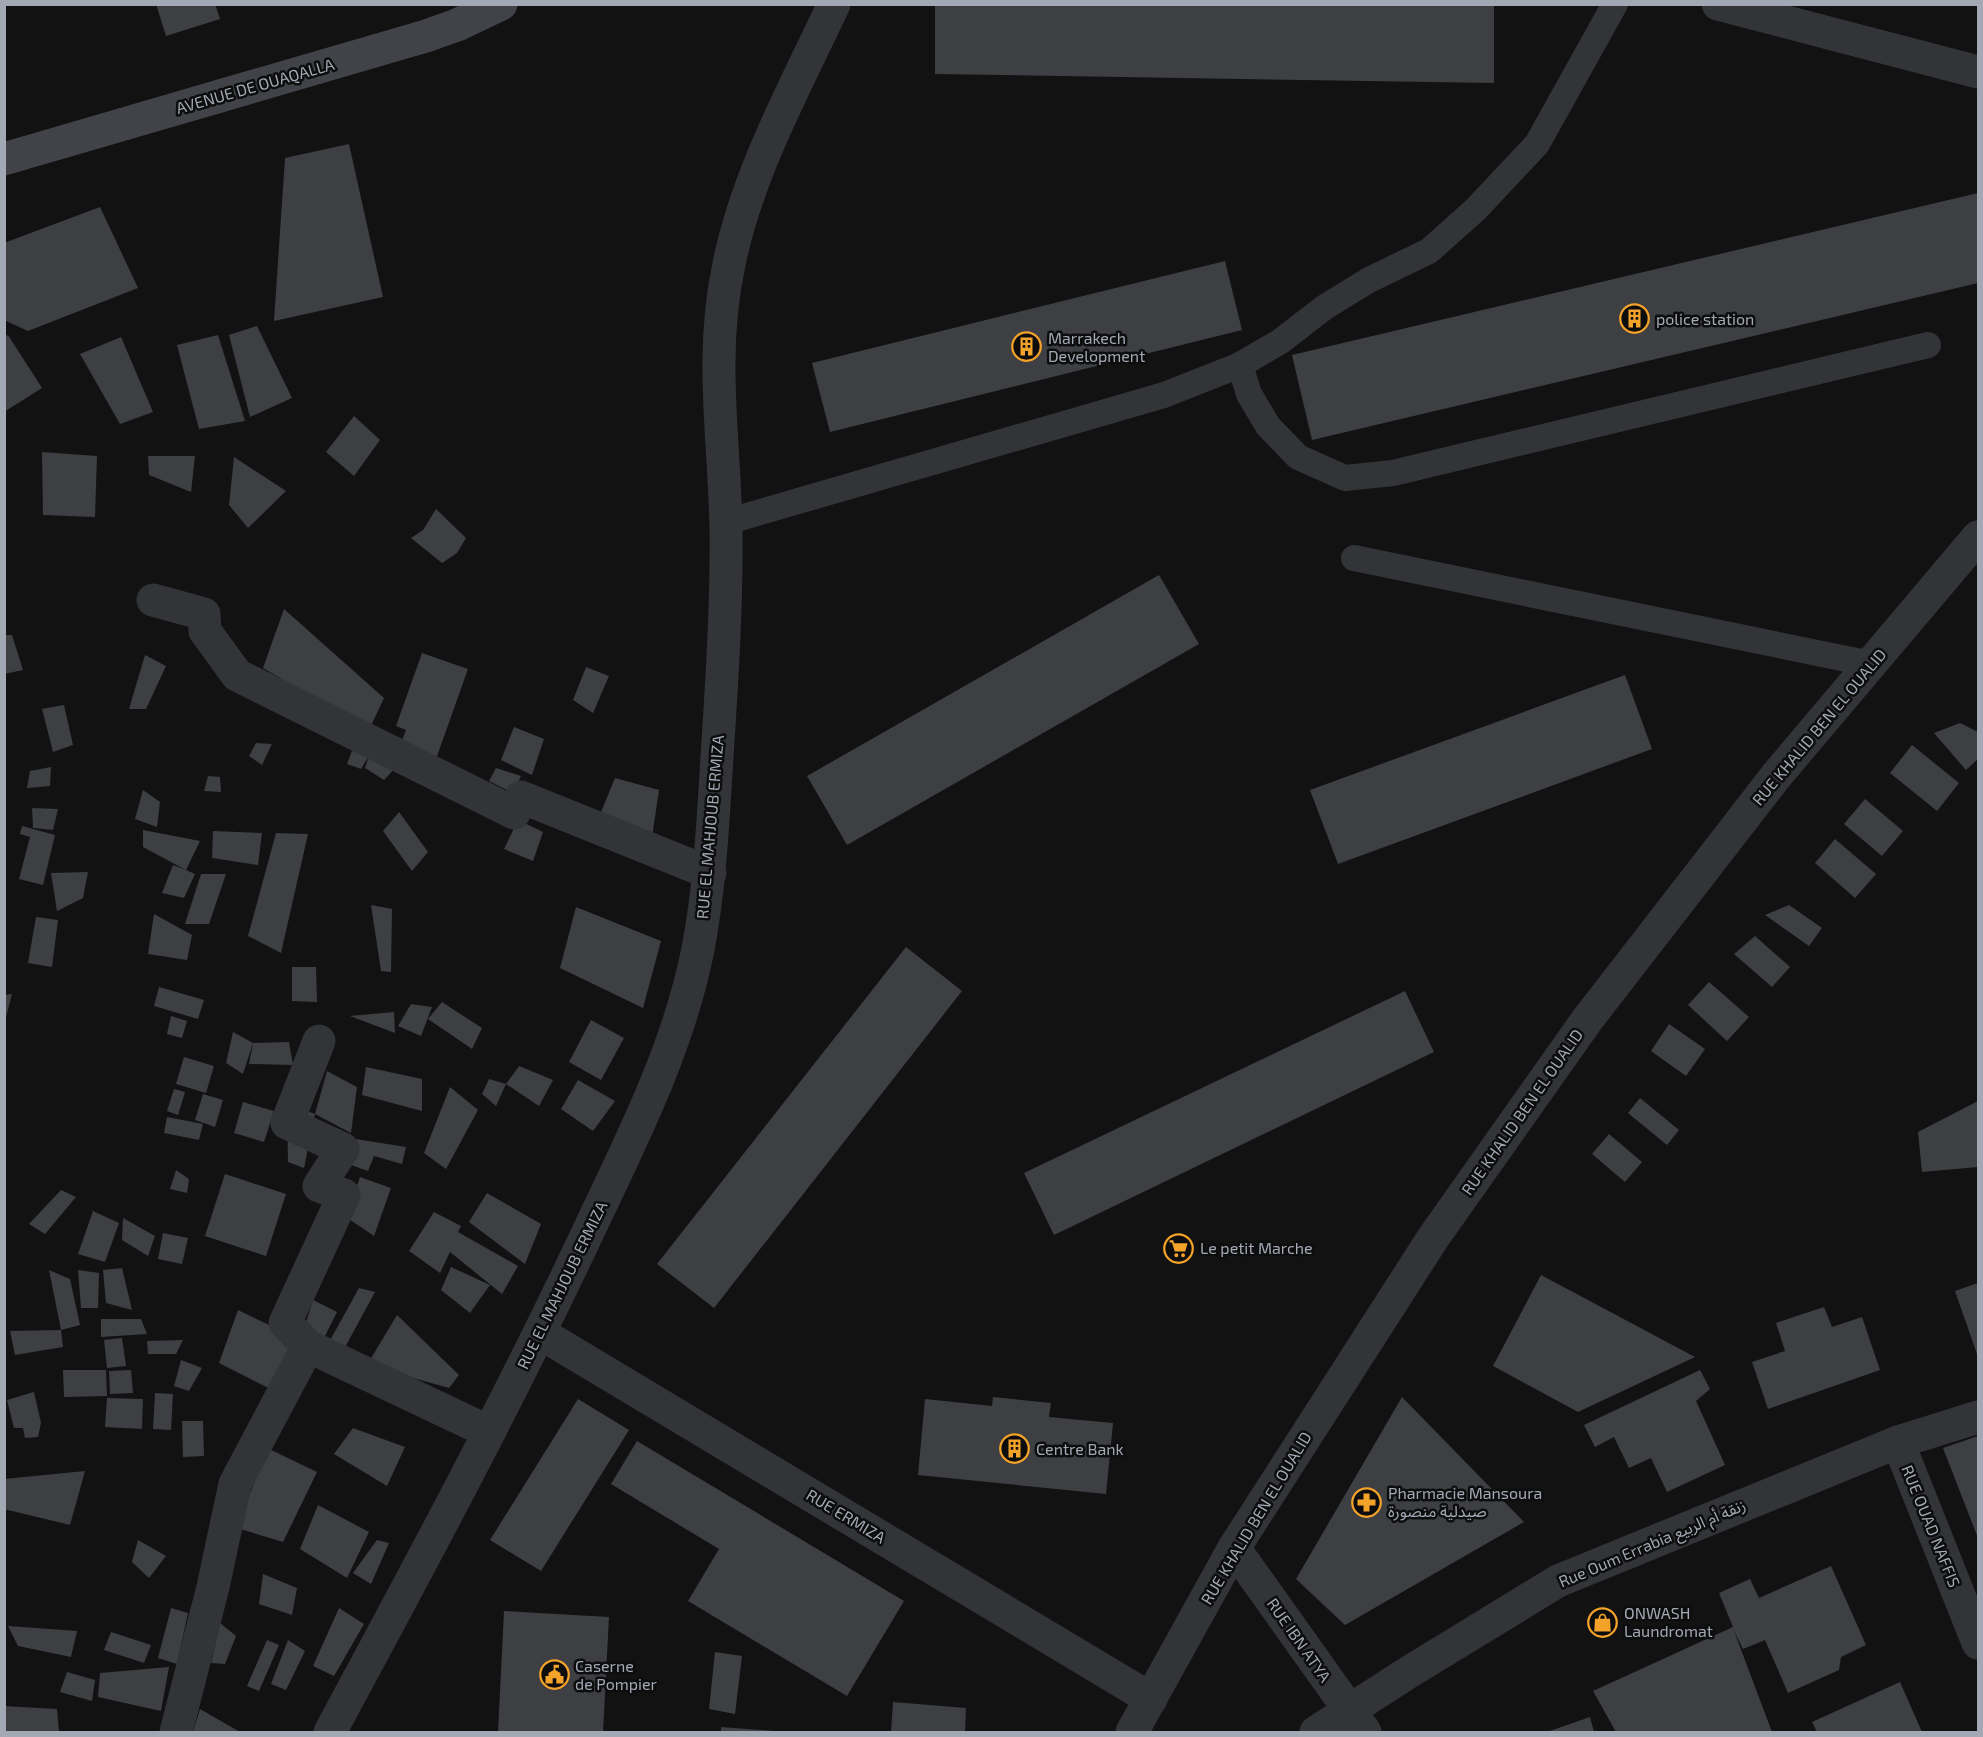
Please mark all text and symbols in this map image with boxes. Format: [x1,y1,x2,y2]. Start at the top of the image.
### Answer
street label: AVENUE DE OUAQALLA [173,54,337,118]
building icon: police station [1619,303,1651,335]
place label: police station [1656,309,1754,328]
place label: Marrakech Development [1048,328,1145,365]
building icon: Marrakech Development [1011,331,1043,363]
street label: RUE KHALID BEN EL OUALID [1748,645,1890,809]
street label: RUE EL MAHJOUB ERMIZA [692,734,727,920]
street label: RUE KHALID BEN EL OUALID [1457,1025,1586,1198]
street label: RUE EL MAHJOUB ERMIZA [513,1198,611,1372]
supermarket icon: Le petit Marche [1163,1232,1195,1264]
place label: Le petit Marche [1200,1238,1313,1257]
street label: RUE KHALID BEN EL OUALID [1196,1428,1315,1608]
building icon: Centre Bank [999,1433,1031,1465]
place label: Centre Bank [1036,1439,1124,1458]
street label: RUE OUAD NAFFIS [1898,1462,1965,1590]
place label: Pharmacie Mansoura صيدلية منصورة [1388,1483,1542,1521]
street label: RUE ERMIZA [803,1484,889,1547]
pharmacy icon: Pharmacie Mansoura صيدلية منصورة [1351,1486,1383,1518]
street label: Rue Oum Errabia زنقة أم الربيع [1555,1494,1750,1594]
street label: RUE IBN ATYA [1263,1594,1335,1685]
place label: ONWASH Laundromat [1624,1603,1713,1640]
shop icon: ONWASH Laundromat [1587,1606,1619,1638]
place label: Caserne de Pompier [575,1656,658,1693]
public building icon: Caserne de Pompier [538,1659,570,1691]

